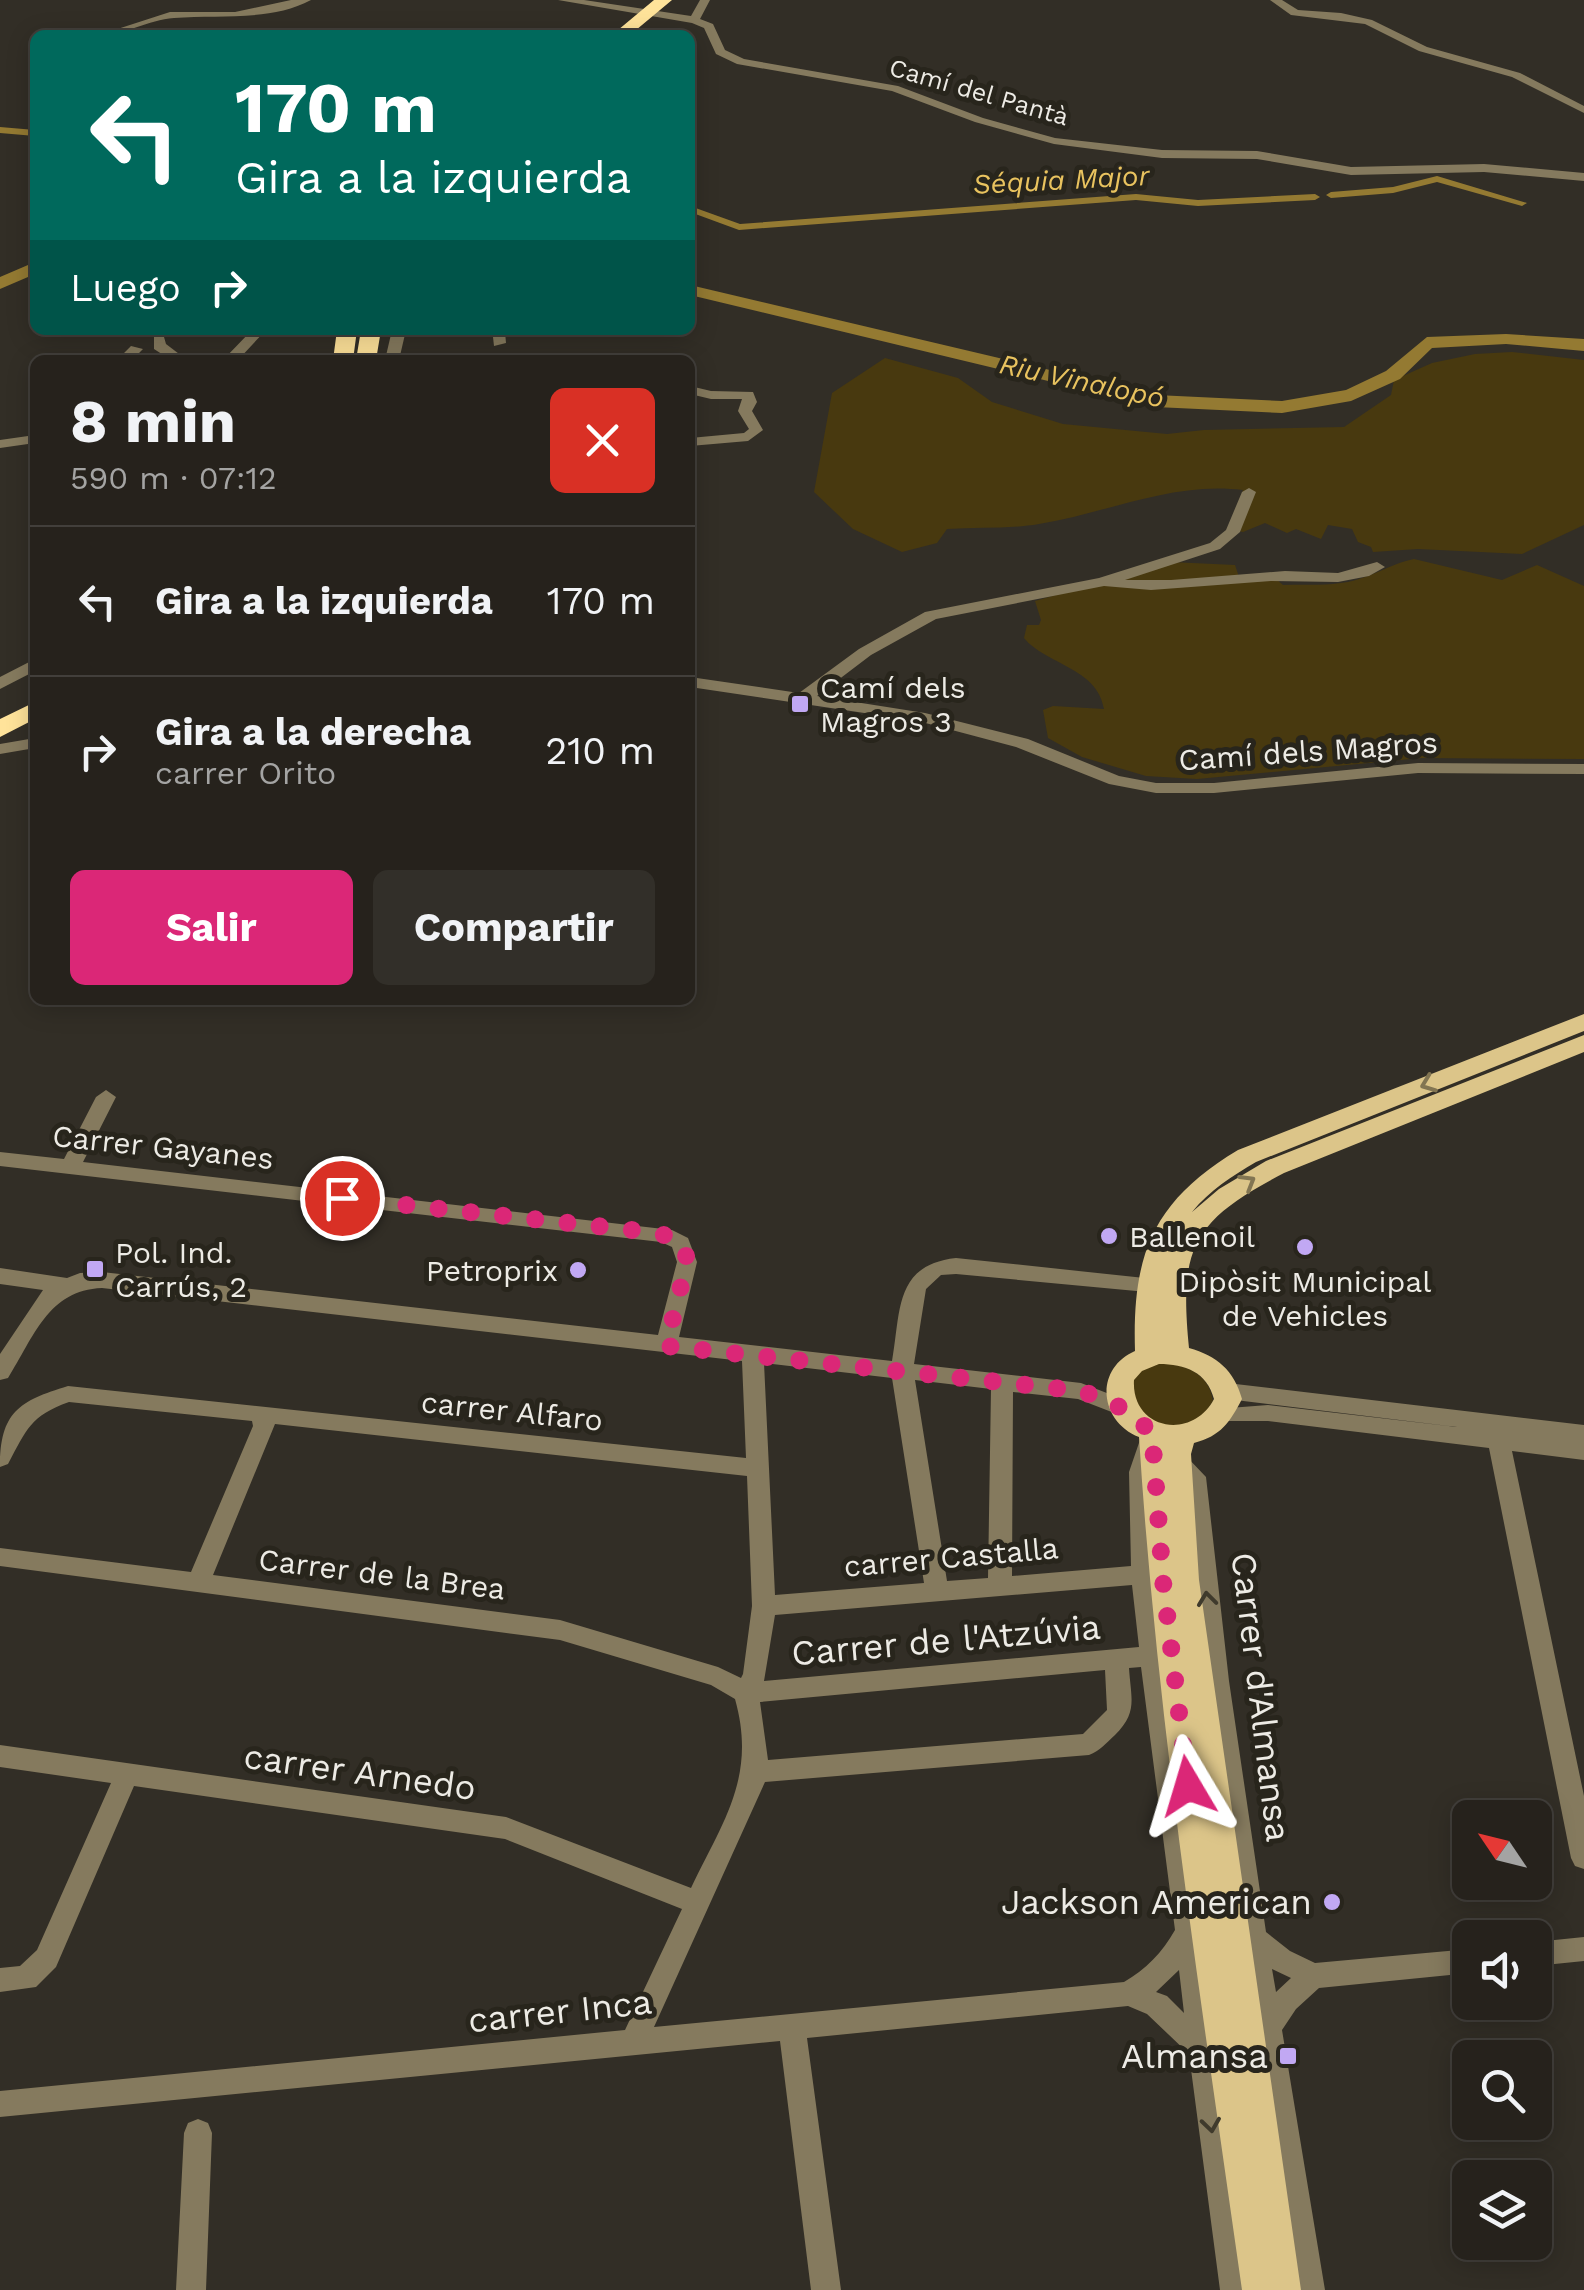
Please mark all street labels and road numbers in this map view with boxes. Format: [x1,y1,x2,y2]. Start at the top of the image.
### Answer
street label: Camí del Pantà [886,53,1072,131]
street label: Camí dels Magros [1177,724,1439,778]
street label: Carrer Gayanes [51,1118,275,1176]
street label: carrer Alfaro [420,1384,604,1438]
street label: carrer Castalla [842,1530,1060,1584]
street label: Carrer de la Brea [257,1541,507,1607]
street label: Carrer d'Almansa [1222,1550,1300,1844]
street label: Carrer de l'Atzúvia [790,1606,1102,1674]
street label: carrer Arnedo [241,1735,479,1809]
street label: carrer Inca [466,1980,654,2042]

